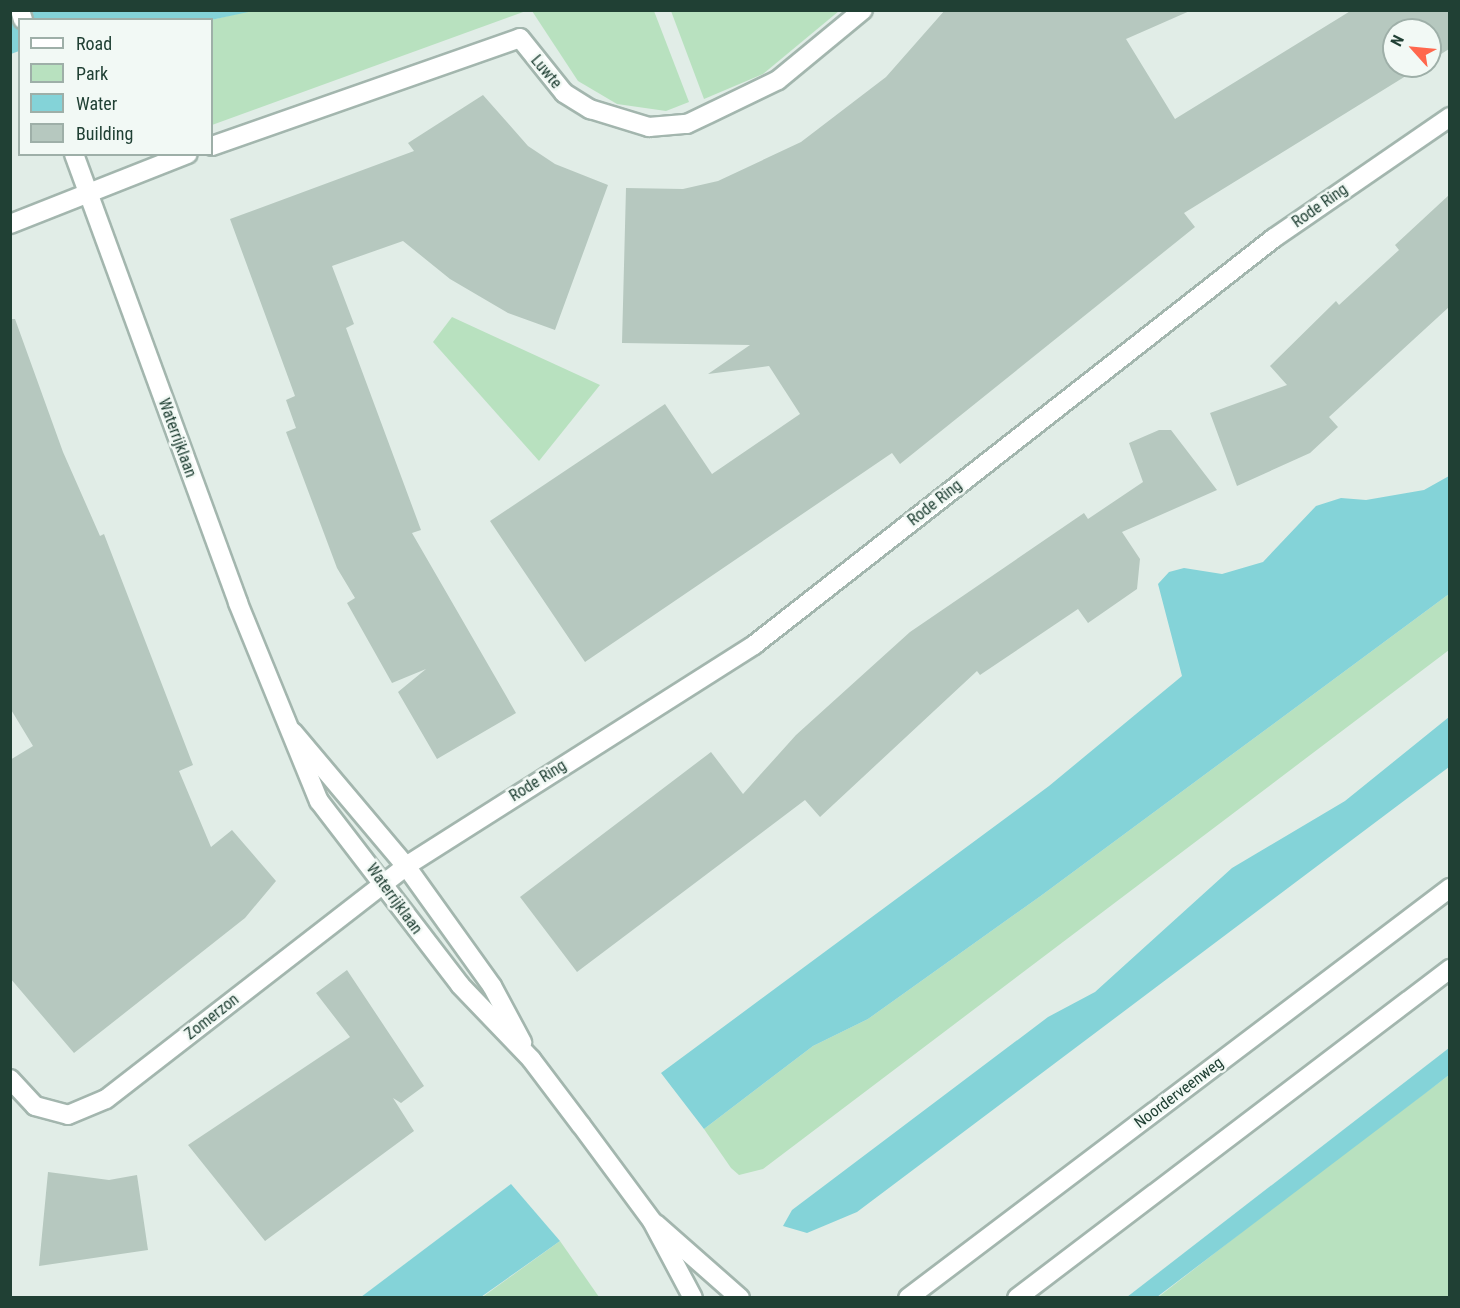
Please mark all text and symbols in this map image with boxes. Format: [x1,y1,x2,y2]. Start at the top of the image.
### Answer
legend [18,18,213,156]
north arrow [1382,18,1442,78]
text: N [1387,32,1408,49]
text: Road [76,33,112,54]
street label: Luwte [527,51,565,93]
text: Park [76,63,108,84]
text: Water [76,93,117,114]
text: Building [76,123,133,144]
street label: Rode Ring [1289,180,1351,232]
street label: Waterrijklaan [154,396,200,480]
street label: Rode Ring [904,476,966,530]
street label: Rode Ring [506,756,570,806]
street label: Waterrijklaan [362,860,426,938]
street label: Zomerzon [181,990,243,1044]
street label: Noorderveenweg [1131,1053,1227,1133]

